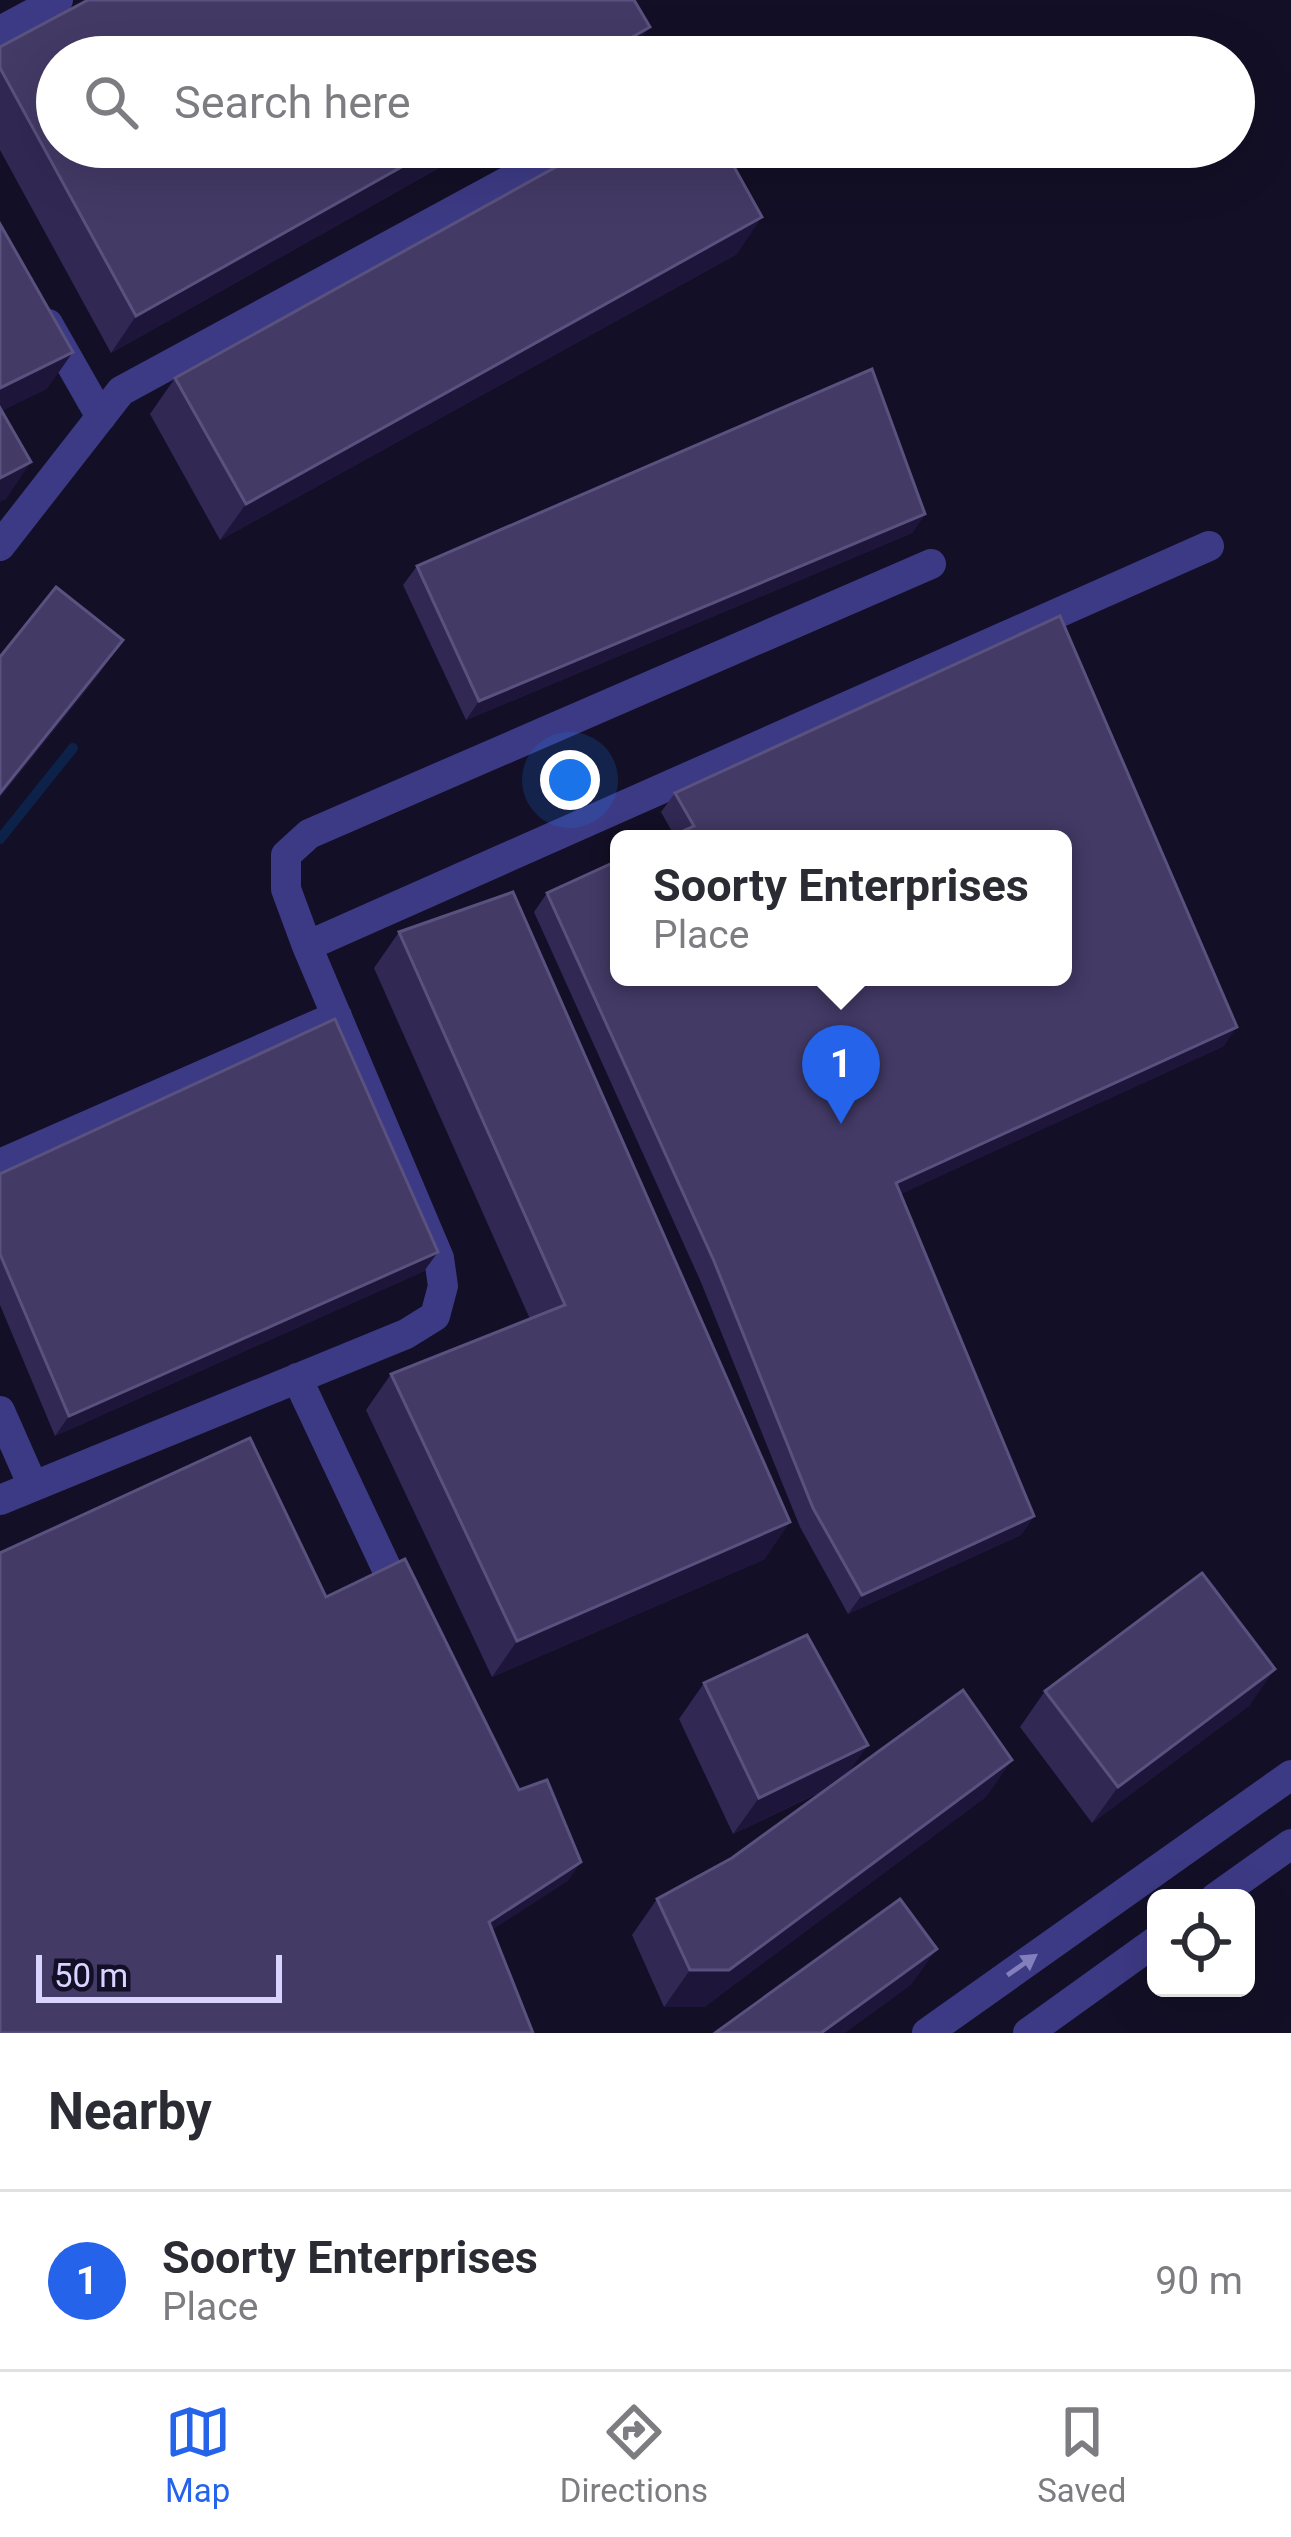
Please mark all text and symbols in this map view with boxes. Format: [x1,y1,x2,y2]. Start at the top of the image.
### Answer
search box [36,36,1255,168]
icon: search [78,69,144,135]
text: Search here [174,76,411,129]
your location [540,750,600,810]
popup [610,830,1072,986]
text: Soorty Enterprises [653,859,1029,912]
text: Place [653,912,749,958]
pin: 1 [802,1025,880,1124]
map controls [1147,1889,1255,1997]
button: locate [1147,1889,1255,1997]
scale bar [36,1949,282,2002]
one-way arrow [1006,1954,1039,1977]
text: 50 m [54,1956,128,1995]
text: Nearby [48,2082,212,2141]
text: Soorty Enterprises [162,2231,538,2284]
text: 1 [76,2258,98,2304]
text: 90 m [1155,2258,1243,2304]
text: Place [162,2284,258,2330]
tab: Map [165,2399,231,2510]
tab: Directions [560,2399,708,2510]
tab: Saved [1037,2399,1126,2510]

